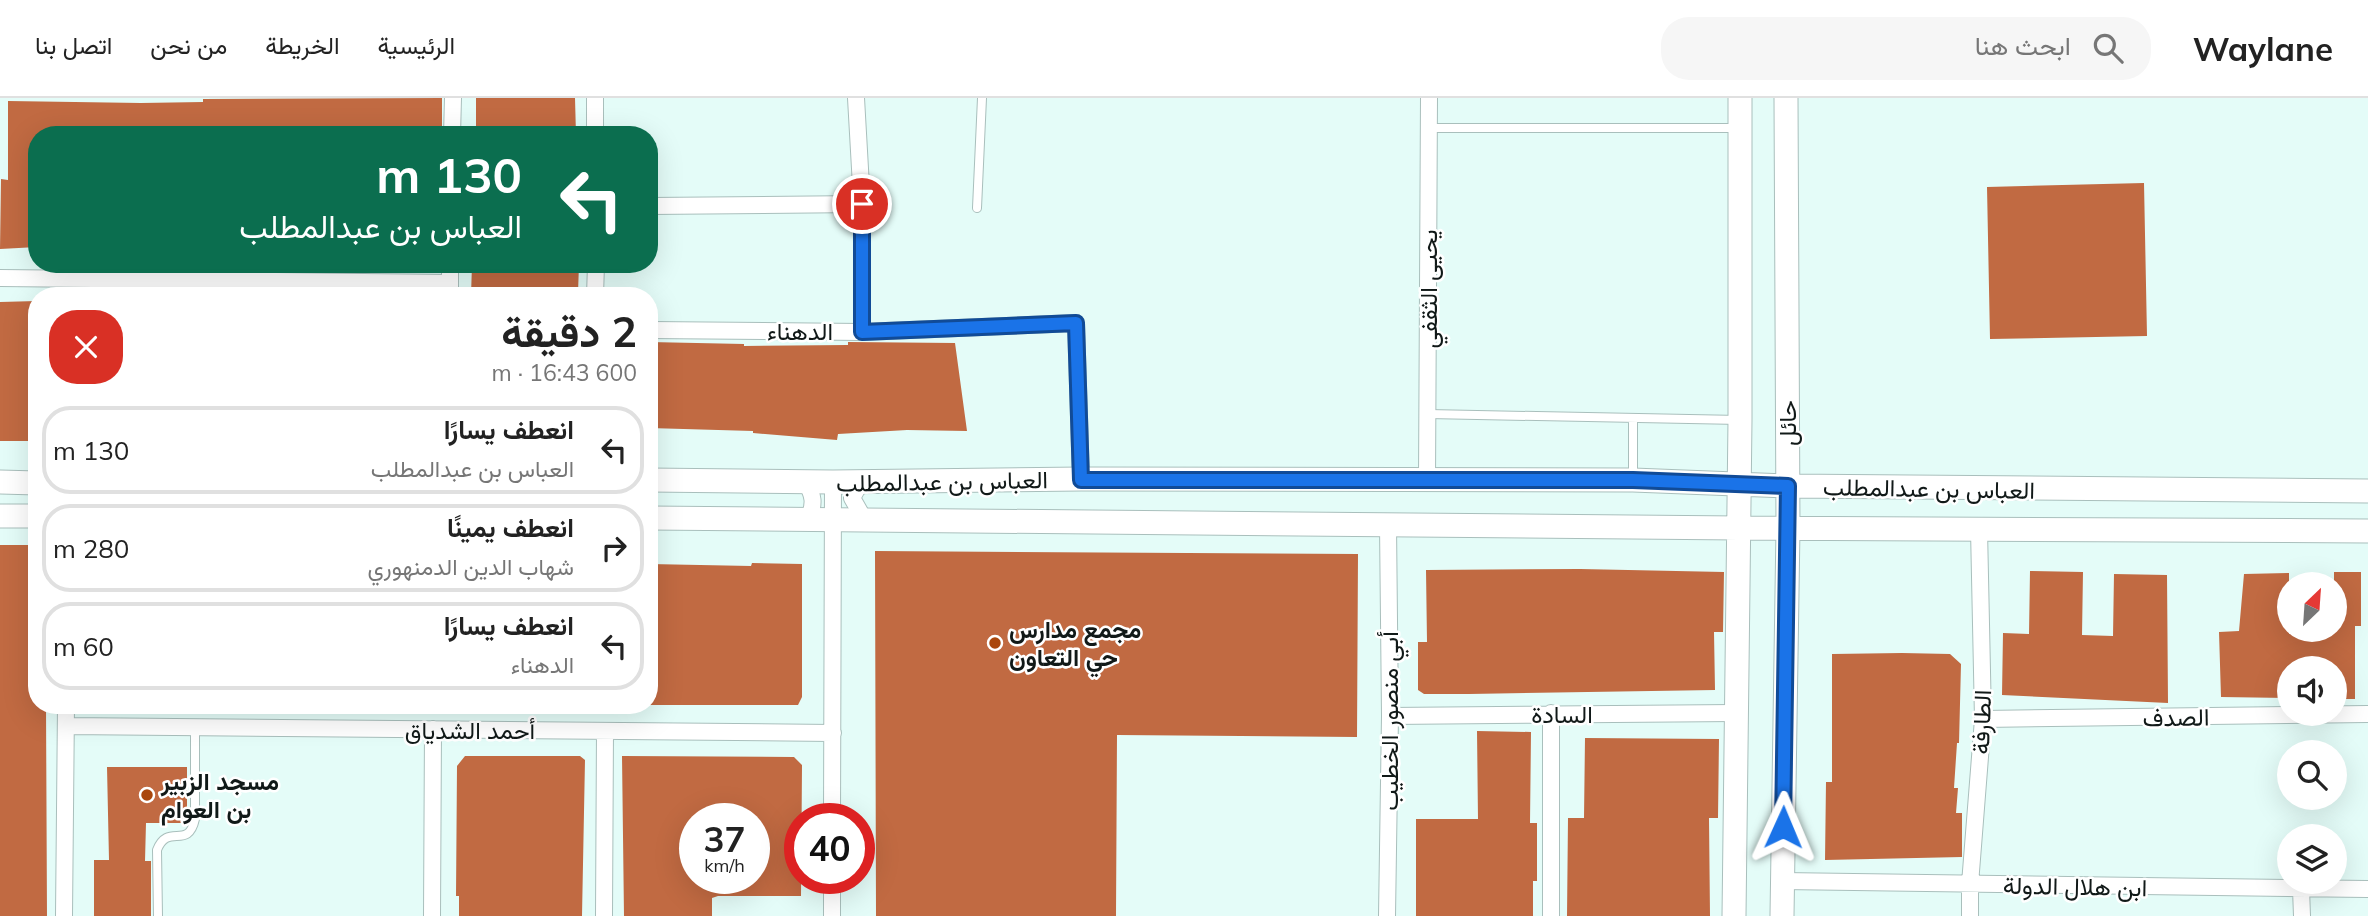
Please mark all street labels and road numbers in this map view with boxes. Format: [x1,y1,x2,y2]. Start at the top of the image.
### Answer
street label: يحيى الثقفي [1413,230,1448,348]
street label: الدهناء [767,316,833,346]
street label: حائل [1772,400,1802,446]
street label: العباس بن عبدالمطلب [836,464,1048,498]
street label: العباس بن عبدالمطلب [1823,471,2035,505]
street label: أبي منصور الخطيب [1374,631,1409,811]
street label: الطارفة [1965,689,1998,755]
street label: السادة [1531,699,1593,729]
street label: الصدف [2142,701,2210,733]
street label: أحمد الشدياق [405,715,536,745]
street label: ابن هلال الدولة [2003,870,2147,903]

